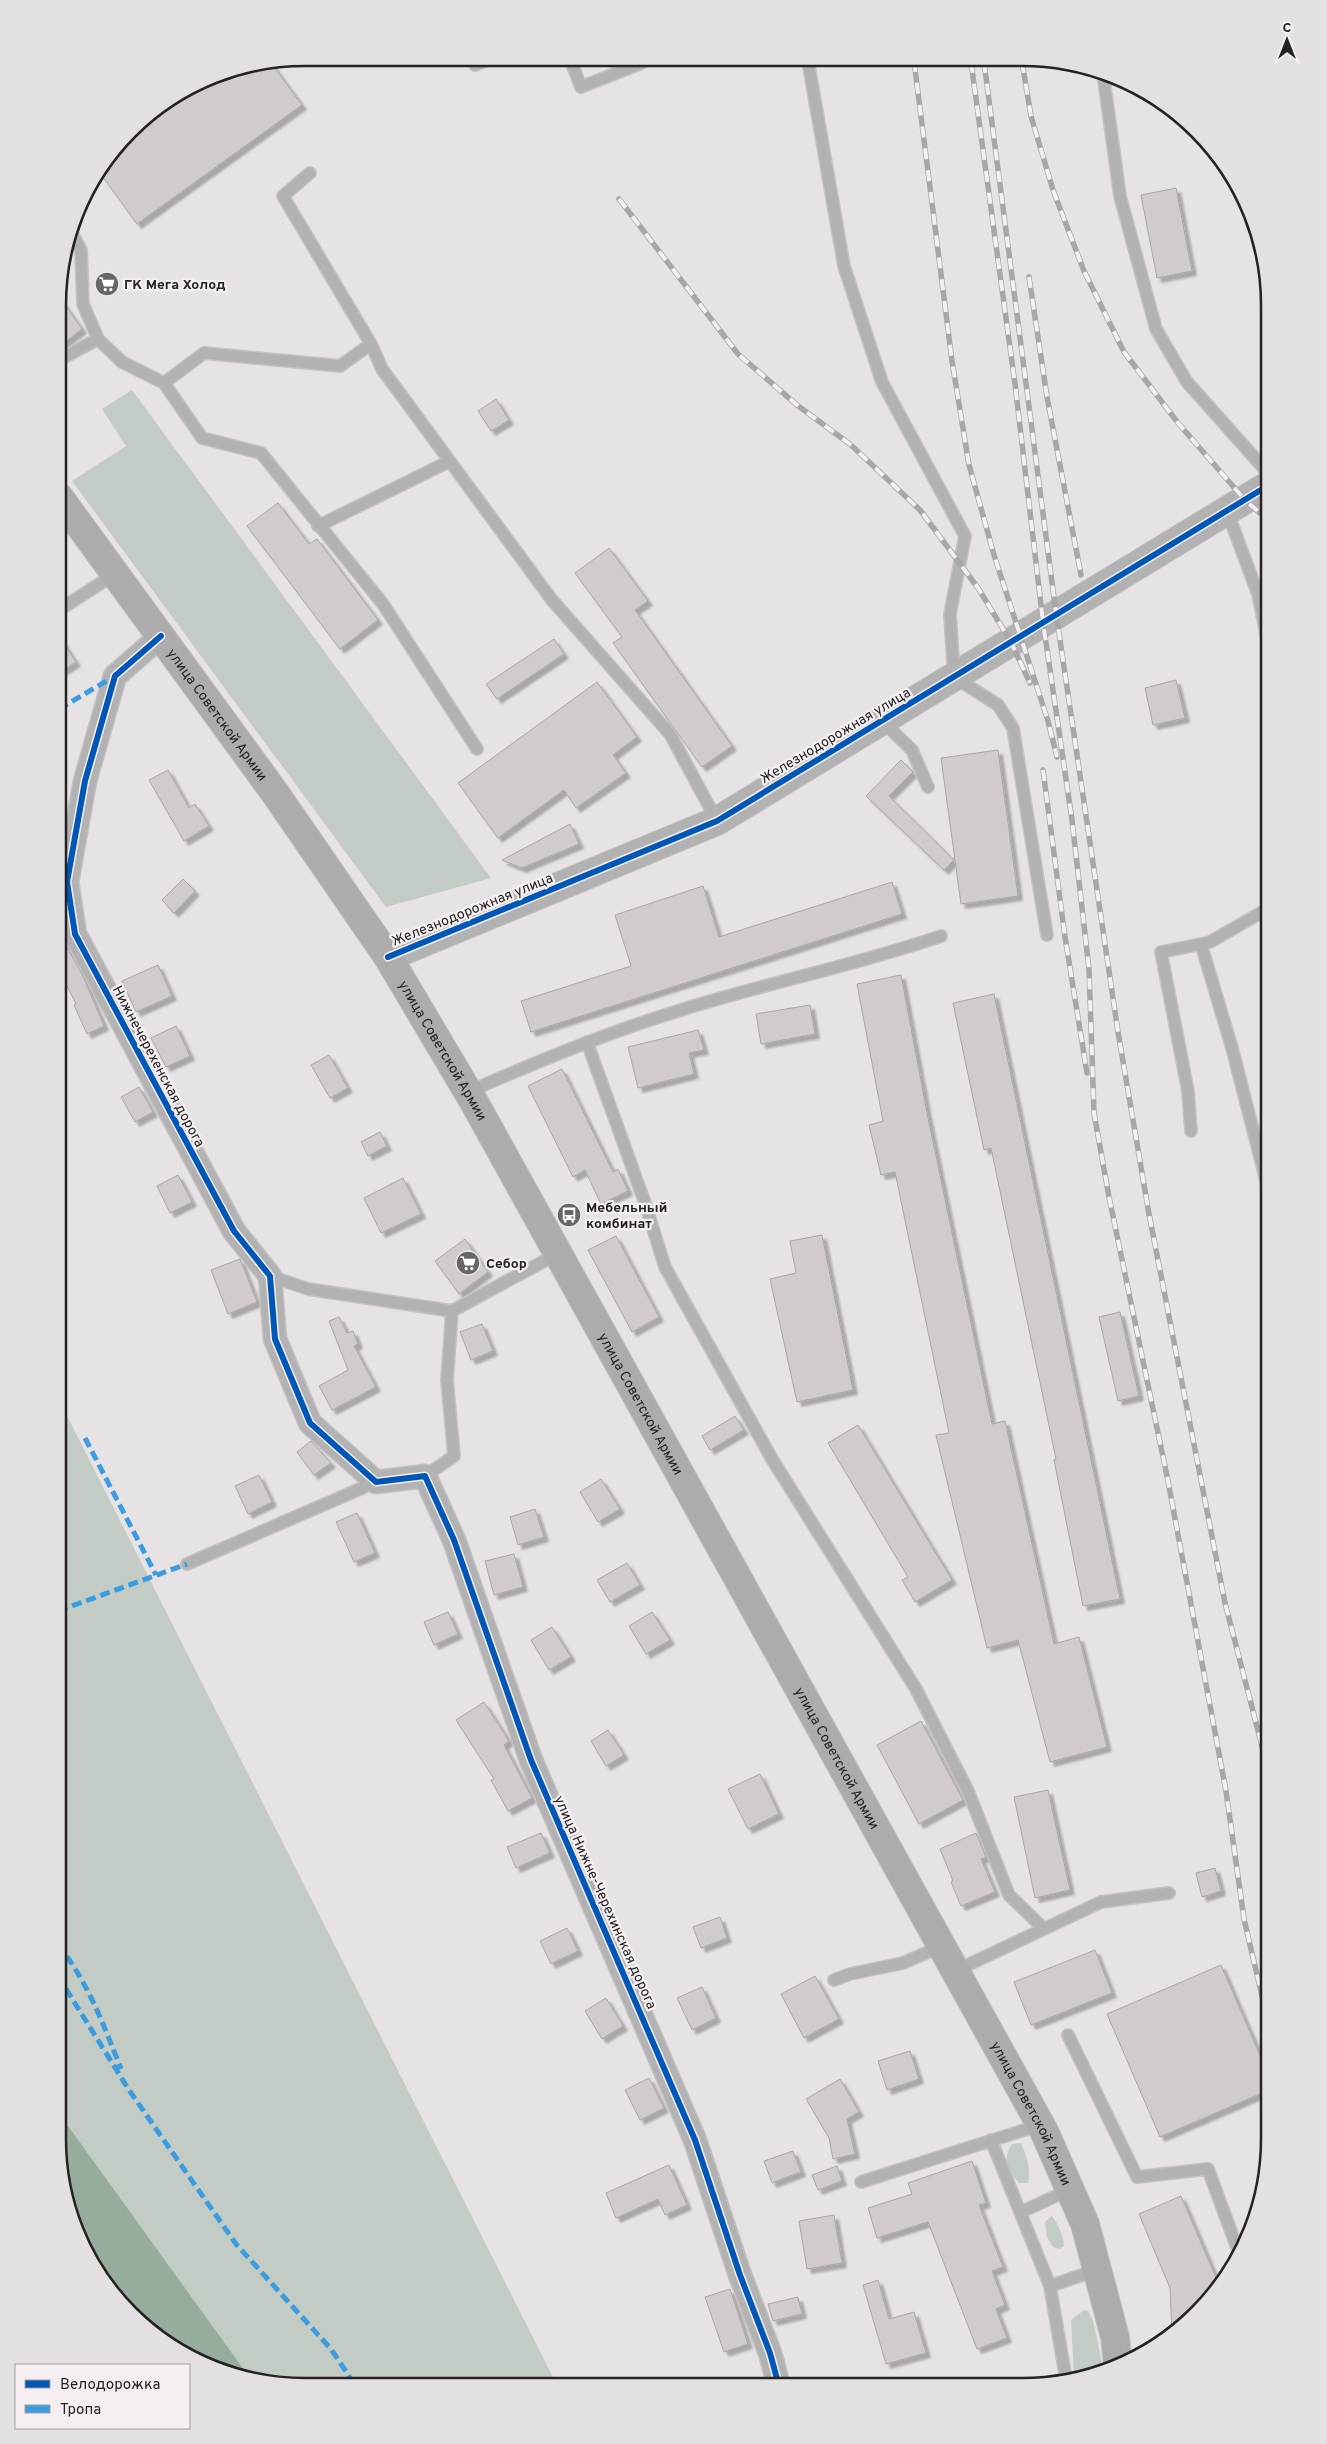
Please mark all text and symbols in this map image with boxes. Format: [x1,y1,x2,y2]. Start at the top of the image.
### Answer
north arrow [1262,15,1312,65]
text: С [1283,20,1292,37]
supermarket icon: ГК Мега Холод [94,271,120,297]
place label: ГК Мега Холод [124,277,226,294]
street label: улица Советской Армии [162,646,270,785]
street label: Железнодорожная улица [757,685,914,788]
street label: Железнодорожная улица [389,870,556,951]
street label: улица Советской Армии [394,978,490,1124]
street label: Нижнечерехенская дорога [108,983,207,1150]
place label: Мебельный комбинат [586,1200,667,1233]
bus stop icon: Мебельный комбинат [556,1202,582,1228]
supermarket icon: Себор [455,1250,481,1276]
place label: Себор [486,1256,527,1273]
street label: улица Советской Армии [594,1330,686,1478]
street label: улица Советской Армии [790,1685,882,1833]
street label: улица Нижне-Черехинская дорога [550,1793,660,2012]
street label: улица Советской Армии [986,2039,1074,2189]
legend [15,2364,190,2429]
text: Велодорожка [60,2376,160,2395]
text: Тропа [60,2401,101,2420]

